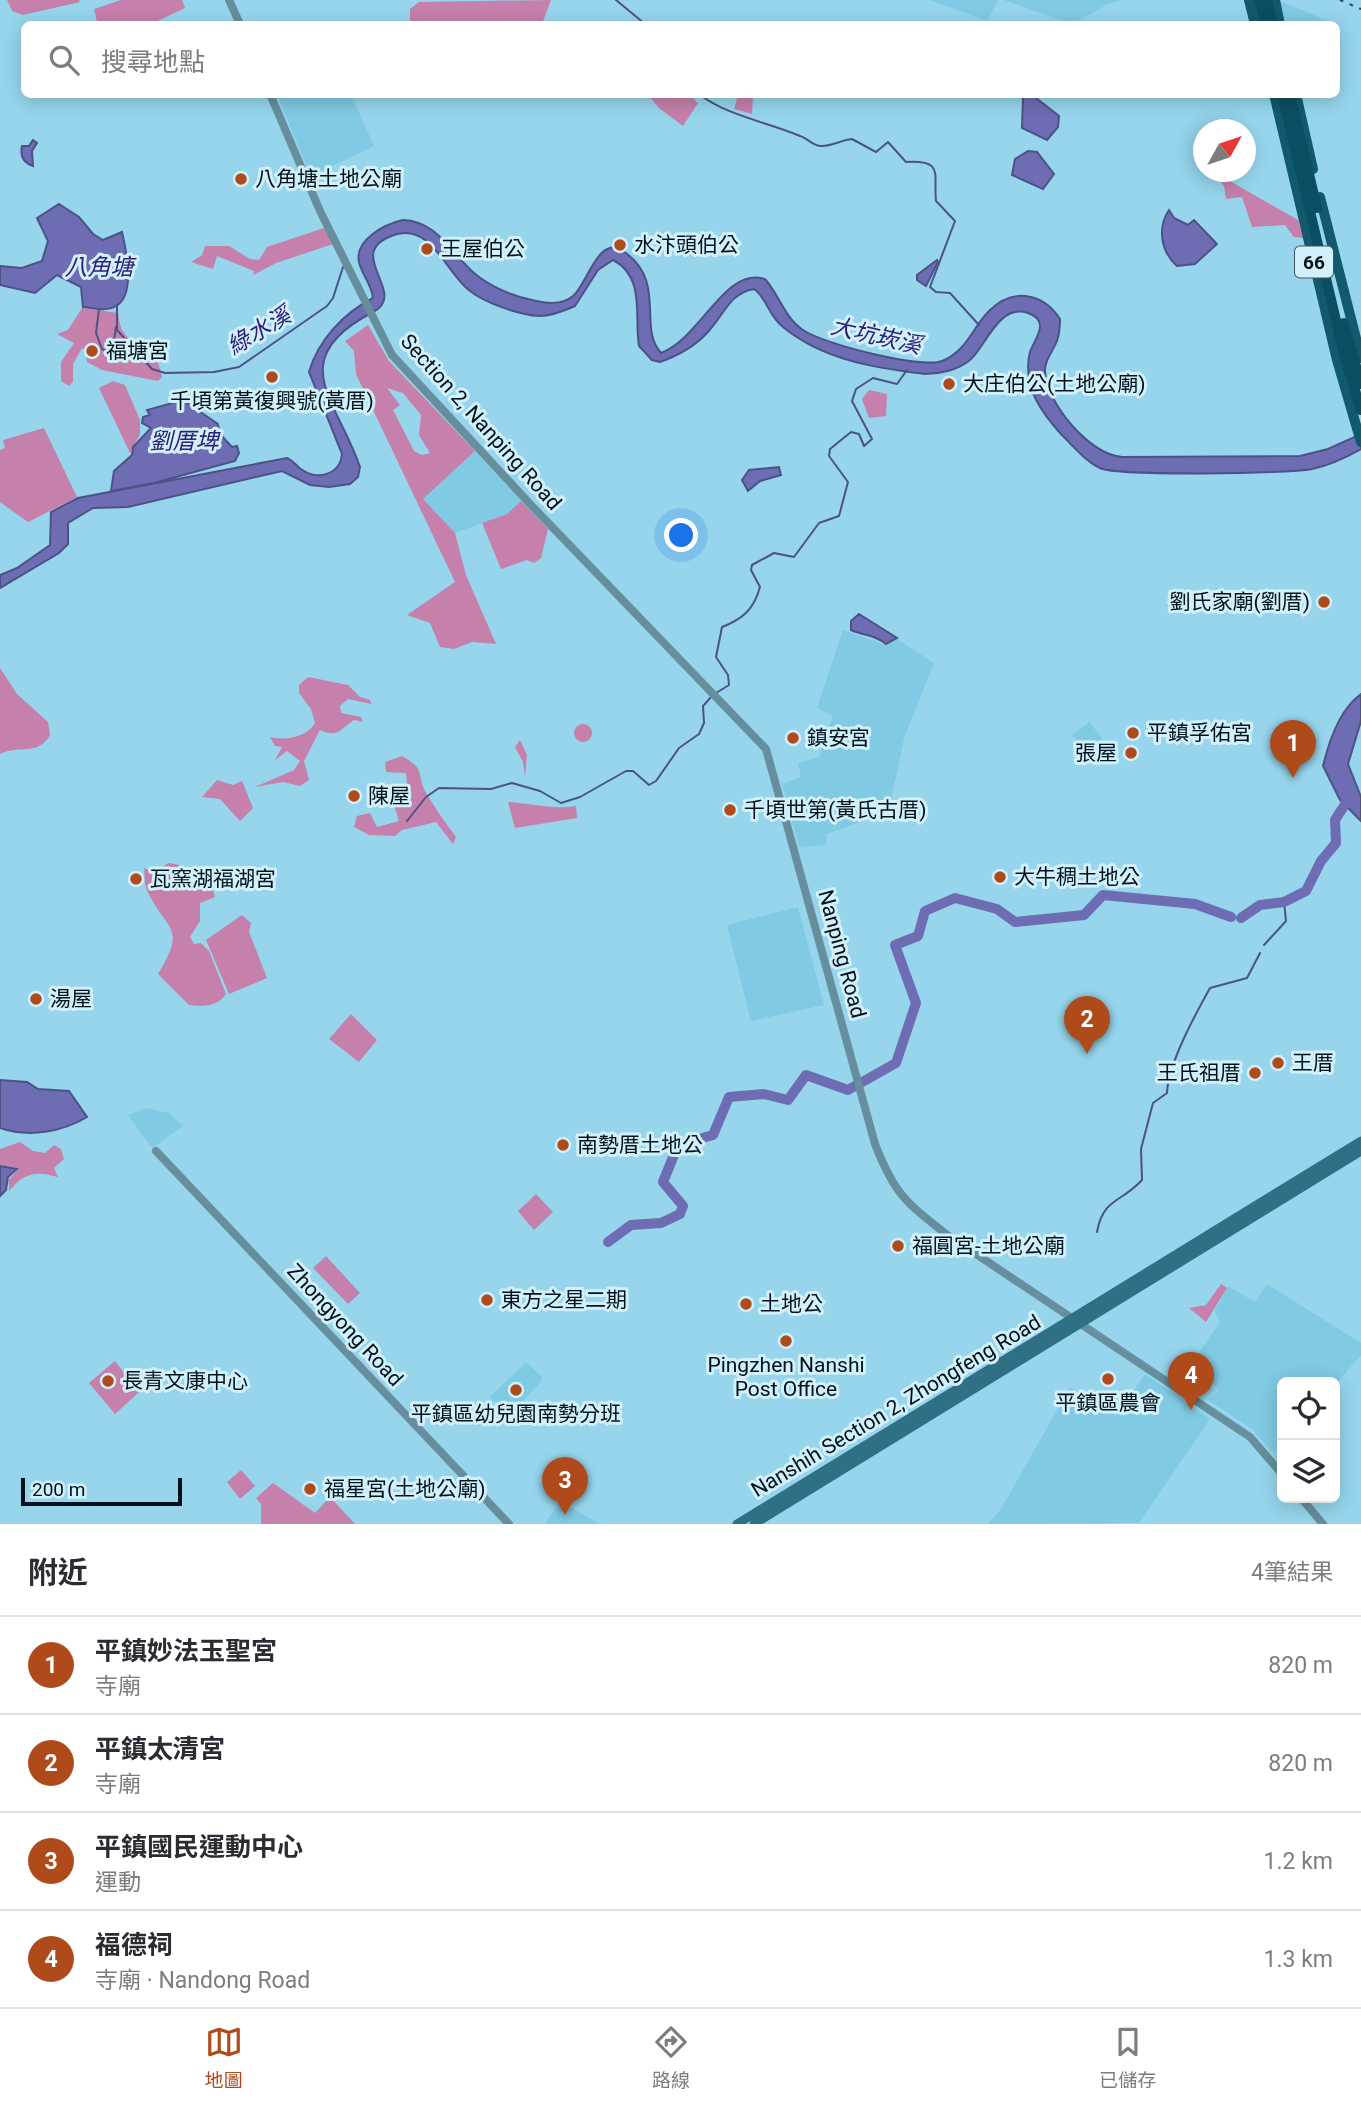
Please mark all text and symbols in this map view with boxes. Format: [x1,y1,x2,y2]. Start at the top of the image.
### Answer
search box [21,21,1340,98]
icon: search [45,41,83,79]
text: 搜尋地點 [101,47,205,77]
north arrow [1193,119,1256,182]
place label: 八角塘土地公廟 [255,167,402,191]
marker: 八角塘土地公廟 [233,171,249,187]
place label: 水汴頭伯公 [634,233,739,257]
place label: 王屋伯公 [441,237,525,261]
marker: 水汴頭伯公 [612,237,628,253]
marker: 王屋伯公 [419,241,435,257]
road number: 66 [1295,246,1333,278]
water label: 八角塘 [65,254,138,281]
water label: 綠水溪 [222,300,298,360]
water label: 大坑崁溪 [828,312,927,360]
street label: Section 2, Nanping Road [396,329,566,515]
place label: 福塘宮 [106,339,169,363]
marker: 福塘宮 [84,343,100,359]
marker: 千頃第黃復興號(黃厝) [264,369,280,385]
place label: 大庄伯公(土地公廟) [963,372,1146,396]
marker: 大庄伯公(土地公廟) [941,376,957,392]
place label: 千頃第黃復興號(黃厝) [170,389,374,413]
water label: 劉厝埤 [150,428,222,455]
your location [664,518,698,552]
place label: 劉氏家廟(劉厝) [1170,590,1310,614]
marker: 劉氏家廟(劉厝) [1316,594,1332,610]
pin: 1 [1270,720,1316,778]
place label: 平鎮孚佑宮 [1147,721,1252,745]
marker: 平鎮孚佑宮 [1125,725,1141,741]
place label: 鎮安宮 [807,726,870,750]
marker: 鎮安宮 [785,730,801,746]
place label: 張屋 [1075,741,1117,765]
marker: 張屋 [1123,745,1139,761]
place label: 陳屋 [368,784,410,808]
marker: 陳屋 [346,788,362,804]
place label: 千頃世第(黃氏古厝) [744,798,927,822]
marker: 千頃世第(黃氏古厝) [722,802,738,818]
place label: 大牛稠土地公 [1014,865,1140,889]
place label: 瓦窯湖福湖宮 [150,867,276,891]
marker: 大牛稠土地公 [992,869,1008,885]
marker: 瓦窯湖福湖宮 [128,871,144,887]
street label: Nanping Road [813,887,871,1021]
place label: 湯屋 [50,987,92,1011]
marker: 湯屋 [28,991,44,1007]
pin: 2 [1064,996,1110,1054]
place label: 王厝 [1292,1051,1334,1075]
marker: 王厝 [1270,1055,1286,1071]
place label: 王氏祖厝 [1157,1061,1241,1085]
marker: 王氏祖厝 [1247,1065,1263,1081]
place label: 南勢厝土地公 [577,1133,703,1157]
marker: 南勢厝土地公 [555,1137,571,1153]
place label: 福圓宮-土地公廟 [912,1234,1065,1258]
marker: 福圓宮-土地公廟 [890,1238,906,1254]
street label: Zhongyong Road [282,1259,408,1391]
place label: 東方之星二期 [501,1288,627,1312]
marker: 東方之星二期 [479,1292,495,1308]
place label: 土地公 [760,1292,823,1316]
marker: 土地公 [738,1296,754,1312]
street label: Nanshih Section 2, Zhongfeng Road [747,1310,1045,1502]
marker: Pingzhen Nanshi Post Office [778,1333,794,1349]
pin: 4 [1168,1352,1214,1410]
place label: Pingzhen Nanshi Post Office [707,1353,865,1401]
place label: 長青文康中心 [122,1369,248,1393]
marker: 平鎮區農會 [1100,1371,1116,1387]
marker: 長青文康中心 [100,1373,116,1389]
map controls [1277,1377,1340,1503]
button: locate [1277,1377,1340,1440]
marker: 平鎮區幼兒園南勢分班 [508,1382,524,1398]
place label: 平鎮區農會 [1056,1391,1161,1415]
place label: 平鎮區幼兒園南勢分班 [411,1402,621,1426]
button: layers [1277,1440,1340,1503]
pin: 3 [542,1457,588,1515]
scale bar [21,1475,182,1507]
place label: 福星宮(土地公廟) [324,1477,486,1501]
text: 200 m [32,1478,85,1501]
marker: 福星宮(土地公廟) [302,1481,318,1497]
text: 附近 [28,1555,88,1590]
text: 4筆結果 [1251,1559,1333,1586]
text: 平鎮妙法玉聖宮 [95,1636,277,1666]
text: 1 [44,1652,58,1679]
text: 820 m [1268,1652,1333,1679]
text: 寺廟 [95,1673,141,1700]
text: 平鎮太清宮 [95,1734,225,1764]
text: 2 [44,1750,58,1777]
text: 820 m [1268,1750,1333,1777]
text: 寺廟 [95,1771,141,1798]
text: 平鎮國民運動中心 [95,1832,303,1862]
text: 3 [44,1848,58,1875]
text: 1.2 km [1264,1848,1333,1875]
text: 運動 [95,1869,141,1896]
text: 福德祠 [95,1930,173,1960]
text: 4 [44,1946,58,1973]
text: 1.3 km [1264,1946,1333,1973]
text: 寺廟 · Nandong Road [95,1967,310,1994]
tab: 地圖 [205,2023,243,2092]
tab: 路線 [652,2023,690,2092]
tab: 已儲存 [1099,2023,1156,2092]

